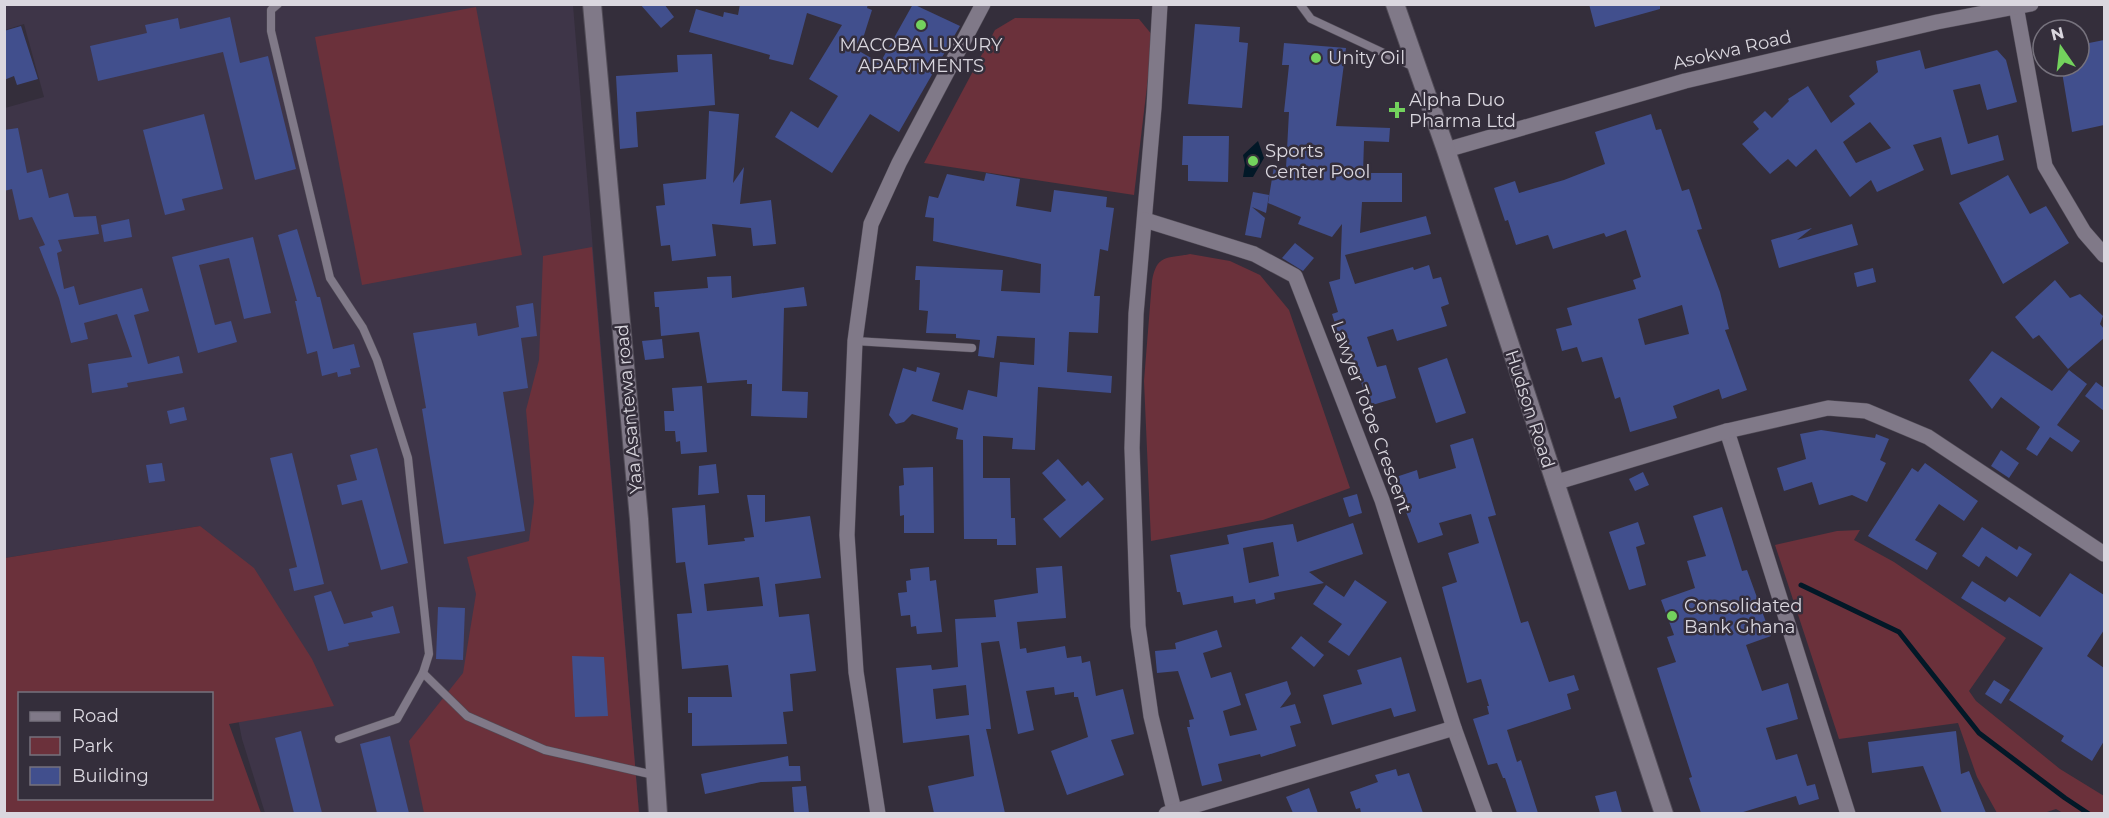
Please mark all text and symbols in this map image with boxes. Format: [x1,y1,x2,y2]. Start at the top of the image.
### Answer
marker: MACOBA LUXURY APARTMENTS [914,18,928,32]
north arrow [2031,18,2091,78]
text: N [2049,23,2066,45]
street label: Asokwa Road [1671,26,1793,74]
place label: MACOBA LUXURY APARTMENTS [840,34,1003,77]
place label: Unity Oil [1328,47,1405,69]
marker: Unity Oil [1309,51,1323,65]
place label: Alpha Duo Pharma Ltd [1409,89,1516,132]
marker: Alpha Duo Pharma Ltd [1390,103,1404,117]
place label: Sports Center Pool [1265,140,1370,183]
marker: Sports Center Pool [1246,154,1260,168]
street label: Lawyer Totoe Crescent [1326,318,1416,516]
street label: Yaa Asantewa road [611,323,647,495]
street label: Hudson Road [1501,347,1559,471]
place label: Consolidated Bank Ghana [1684,595,1802,638]
marker: Consolidated Bank Ghana [1665,609,1679,623]
legend [18,692,213,800]
text: Road [72,705,119,727]
text: Park [72,735,113,757]
text: Building [72,765,149,787]

